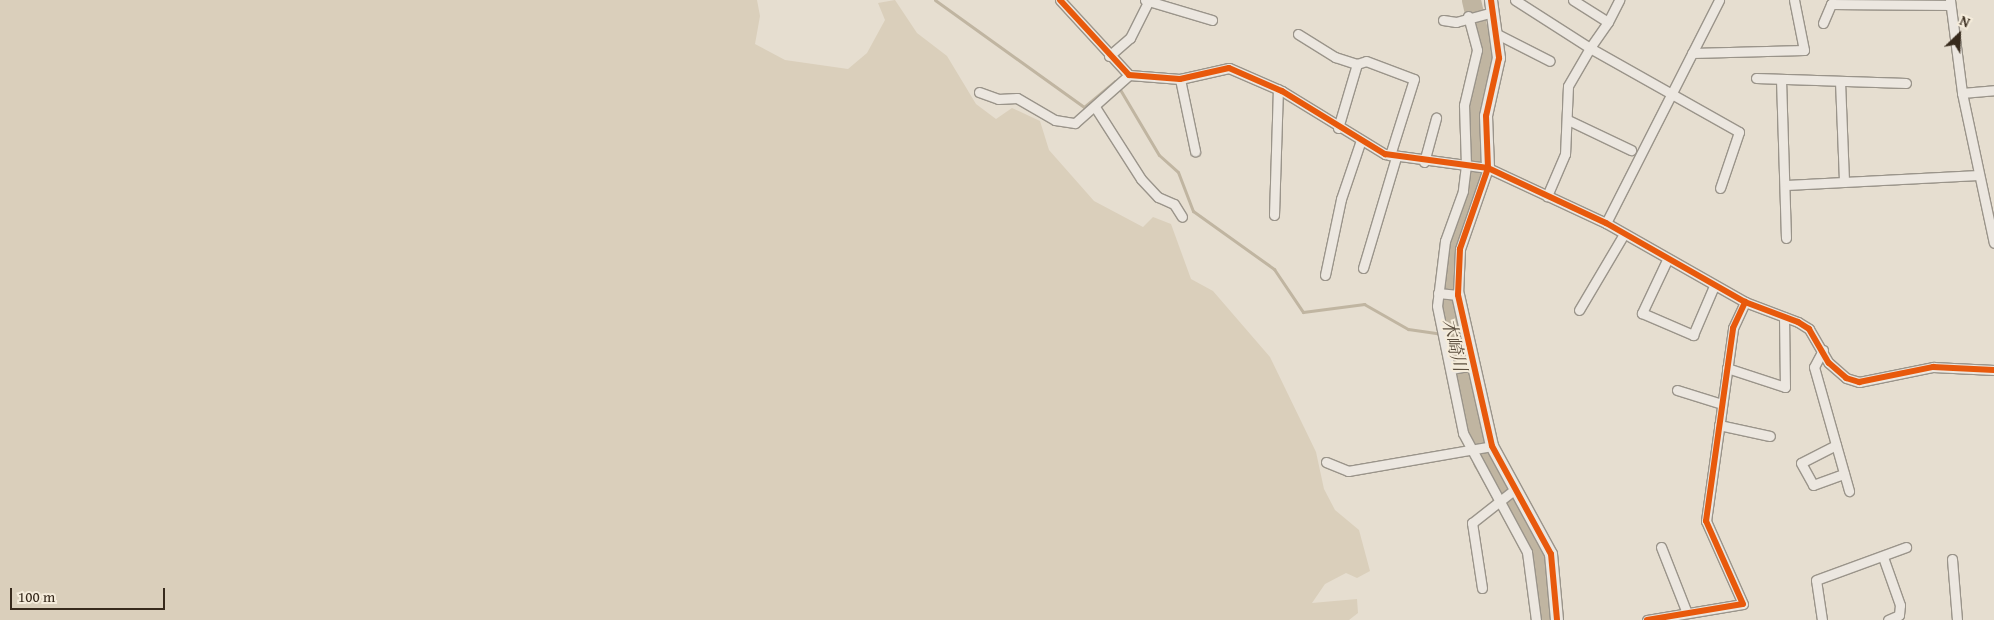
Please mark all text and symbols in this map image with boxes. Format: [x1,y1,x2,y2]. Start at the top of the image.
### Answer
north arrow [1934,10,1984,60]
text: N [1957,10,1973,32]
water label: 木崎川 [1437,316,1471,374]
scale bar [12,578,168,610]
text: 100 m [18,586,55,607]

